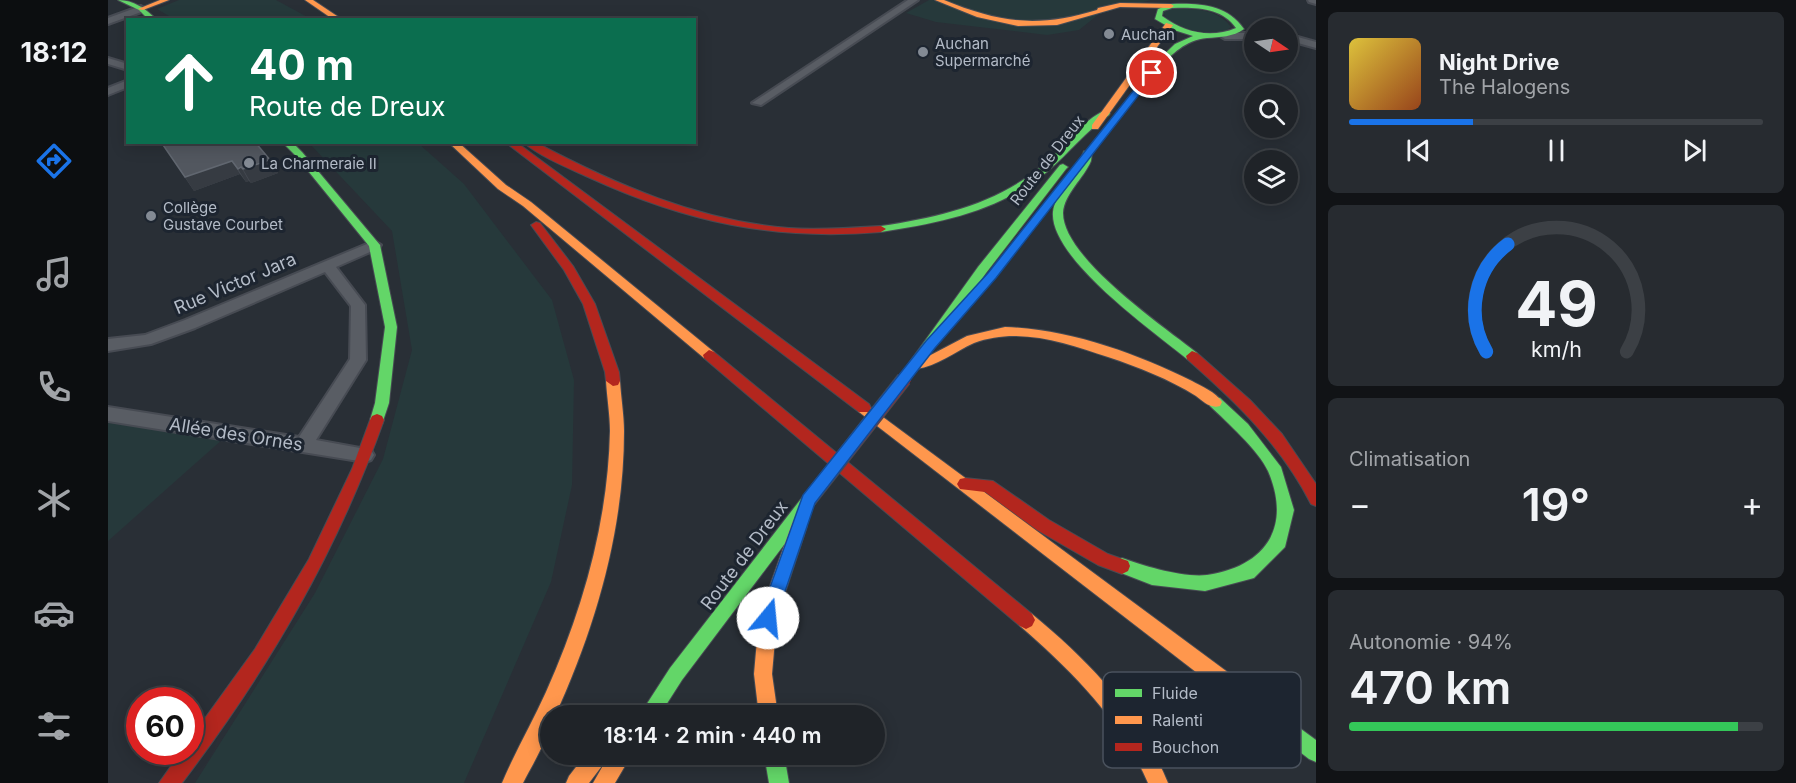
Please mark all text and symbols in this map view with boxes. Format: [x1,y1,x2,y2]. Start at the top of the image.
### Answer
north arrow [1244,18,1298,72]
map controls [1244,18,1298,204]
place label: Auchan [1121,25,1175,44]
marker: Auchan [1102,27,1116,41]
place label: Auchan Supermarché [935,34,1030,70]
text: 18:12 [21,36,87,69]
text: 40 m [249,39,354,90]
icon: ahead [150,42,228,120]
marker: Auchan Supermarché [916,45,930,59]
pin [1126,47,1177,98]
text: Night Drive [1439,49,1559,75]
icon: arrive [1135,56,1168,89]
text: The Halogens [1439,75,1570,99]
button: search [1244,84,1298,138]
text: Route de Dreux [249,90,446,123]
street label: Route de Dreux [1006,111,1088,209]
icon: previous [1402,134,1435,167]
icon: pause [1540,134,1573,167]
icon: next [1678,134,1711,167]
icon: directions [33,140,75,182]
button: layers [1244,150,1298,204]
place label: La Charmeraie II [261,154,377,173]
marker: La Charmeraie II [242,156,256,170]
place label: Collège Gustave Courbet [163,198,283,234]
marker: Collège Gustave Courbet [144,209,158,223]
street label: Rue Victor Jara [171,248,299,318]
icon: music [33,253,75,295]
text: 49 [1515,266,1597,341]
text: km/h [1531,337,1581,363]
icon: phone [33,366,75,408]
street label: Allée des Ornés [168,413,304,455]
text: Climatisation [1349,447,1470,471]
text: 19° [1522,477,1590,532]
icon: climate [33,479,75,521]
text: − [1349,484,1371,524]
text: + [1741,484,1763,524]
street label: Route de Dreux [696,496,792,614]
position arrow [736,586,800,650]
icon: car [33,592,75,634]
text: Autonomie · 94% [1349,630,1513,654]
text: 470 km [1349,660,1511,715]
legend [1103,672,1301,768]
text: Fluide [1152,683,1198,703]
speed limit sign: 60 [126,687,204,765]
icon: filters [33,705,75,747]
text: Ralenti [1152,710,1203,730]
text: 18:14 · 2 min · 440 m [603,722,822,748]
text: Bouchon [1152,737,1219,757]

